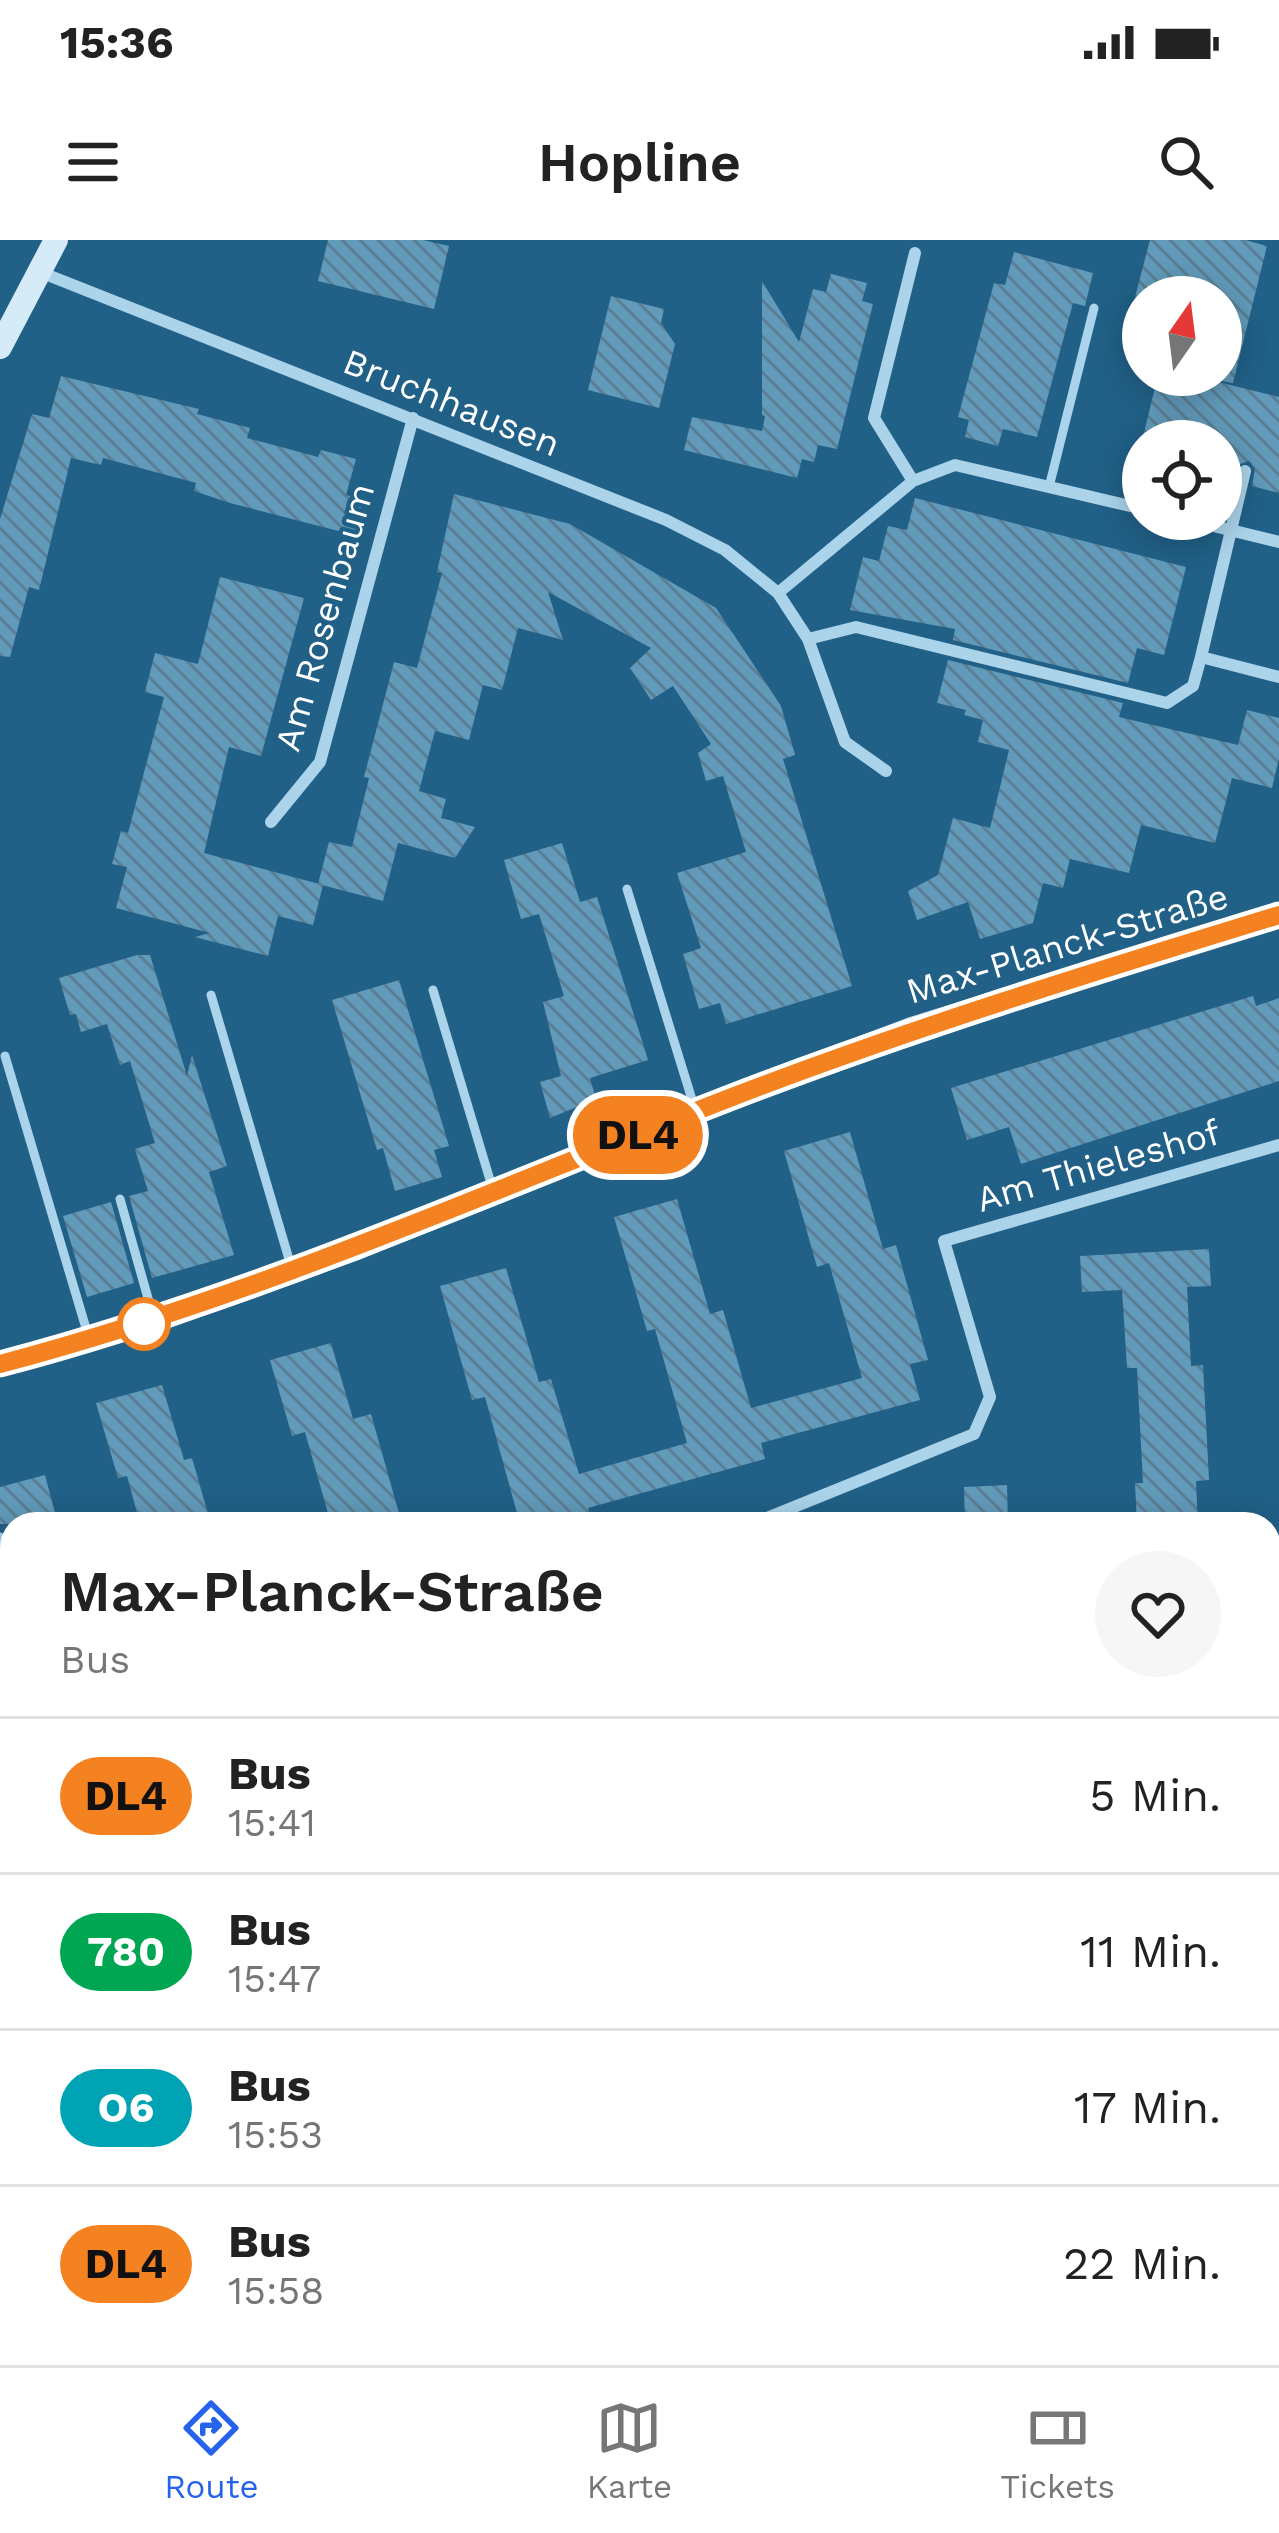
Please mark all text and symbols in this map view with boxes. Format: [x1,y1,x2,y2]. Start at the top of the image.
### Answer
text: 15:36 [60,16,174,69]
icon: menu [60,129,126,195]
icon: search [1153,129,1219,195]
text: Hopline [538,131,741,194]
north arrow [1122,276,1242,396]
map controls [1122,276,1242,540]
street label: Bruchhausen [337,340,566,465]
button: locate [1122,420,1242,540]
street label: Am Rosenbaum [267,478,383,756]
street label: Max-Planck-Straße [901,875,1233,1013]
line badge: DL4 [569,1096,707,1174]
text: DL4 [597,1110,679,1159]
street label: Am Thieleshof [972,1111,1225,1221]
unlabelled marker [119,1299,169,1349]
button: heart [1095,1551,1221,1677]
text: Max-Planck-Straße [60,1558,604,1625]
text: Bus [60,1637,130,1682]
text: Bus [228,1747,311,1800]
text: 5 Min. [1089,1769,1221,1822]
text: DL4 [85,1771,167,1820]
text: 15:41 [228,1800,316,1845]
text: Bus [228,1903,311,1956]
text: 11 Min. [1080,1925,1221,1978]
text: 780 [87,1927,165,1976]
text: 15:47 [228,1956,321,2001]
text: Bus [228,2059,311,2112]
text: 17 Min. [1074,2081,1221,2134]
text: O6 [98,2083,154,2132]
text: 15:53 [228,2112,323,2157]
text: Bus [228,2215,311,2268]
text: 22 Min. [1063,2237,1221,2290]
text: DL4 [85,2239,167,2288]
text: 15:58 [228,2268,324,2313]
tab: Route [164,2395,259,2506]
tab: Karte [587,2395,672,2506]
tab: Tickets [1000,2395,1115,2506]

